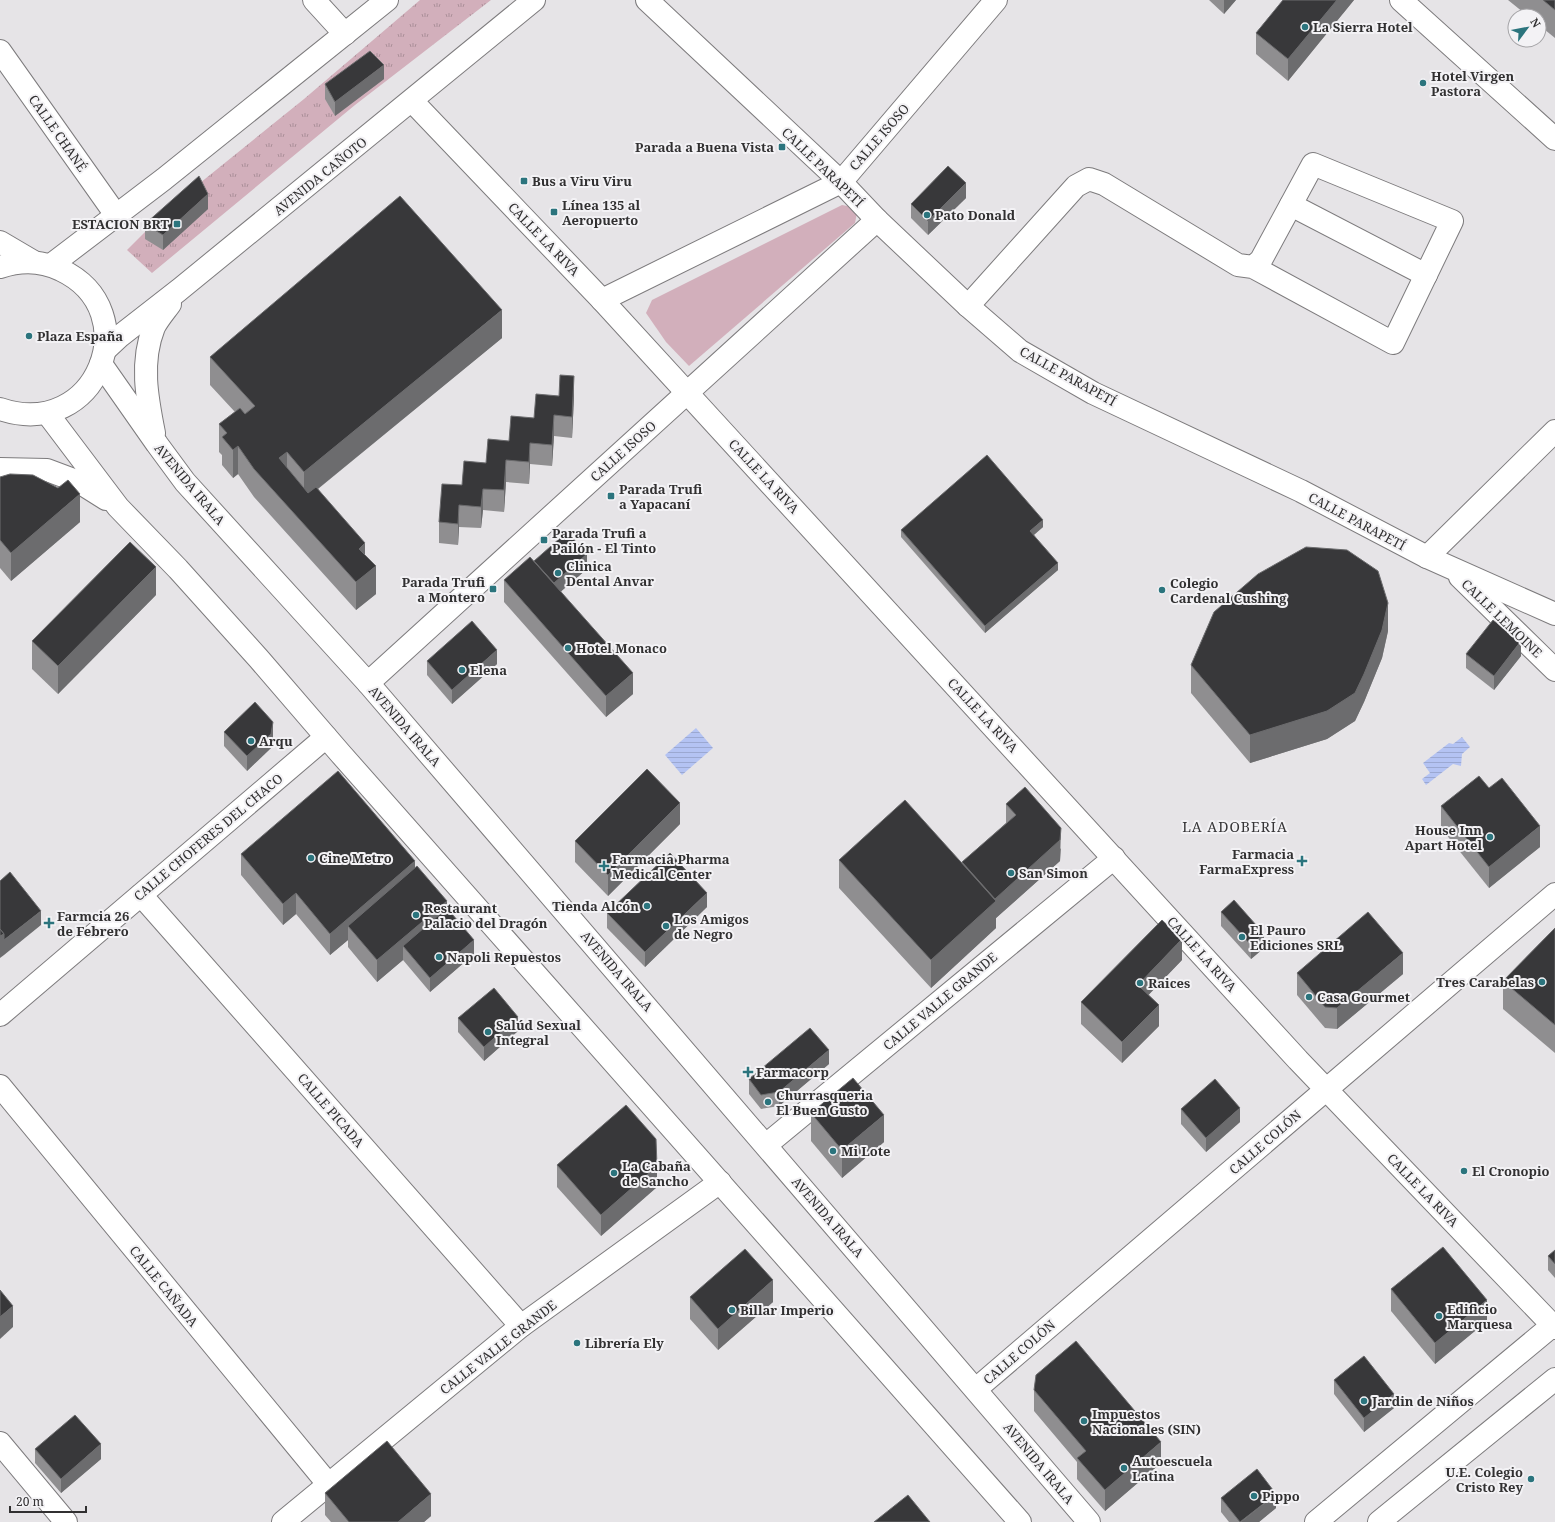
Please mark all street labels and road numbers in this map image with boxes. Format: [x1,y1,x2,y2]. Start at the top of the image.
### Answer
street label: CALLE CHANÉ [25,91,91,175]
street label: CALLE ISOSO [845,100,913,174]
street label: CALLE PARAPETÍ [778,123,868,211]
street label: AVENIDA CAÑOTO [270,133,370,219]
street label: CALLE LA RIVA [504,198,584,280]
street label: CALLE PARAPETÍ [1017,342,1120,410]
street label: CALLE ISOSO [586,417,660,485]
street label: CALLE LA RIVA [725,435,804,518]
street label: AVENIDA IRALA [151,439,230,529]
street label: CALLE PARAPETÍ [1305,488,1409,554]
street label: CALLE LEMOINE [1458,575,1546,661]
street label: CALLE LA RIVA [944,674,1023,757]
street label: AVENIDA IRALA [365,682,446,771]
street label: CALLE CHOFERES DEL CHACO [130,769,286,905]
street label: CALLE LA RIVA [1163,912,1241,996]
street label: AVENIDA IRALA [577,927,658,1016]
street label: CALLE VALLE GRANDE [879,948,1001,1054]
street label: CALLE PICADA [294,1069,369,1152]
street label: CALLE COLÓN [1225,1106,1305,1178]
street label: CALLE LA RIVA [1383,1149,1463,1231]
street label: AVENIDA IRALA [788,1173,869,1262]
street label: CALLE CAÑADA [126,1242,203,1331]
street label: CALLE VALLE GRANDE [436,1296,560,1398]
street label: CALLE COLÓN [979,1316,1059,1388]
street label: AVENIDA IRALA [1000,1418,1079,1508]

